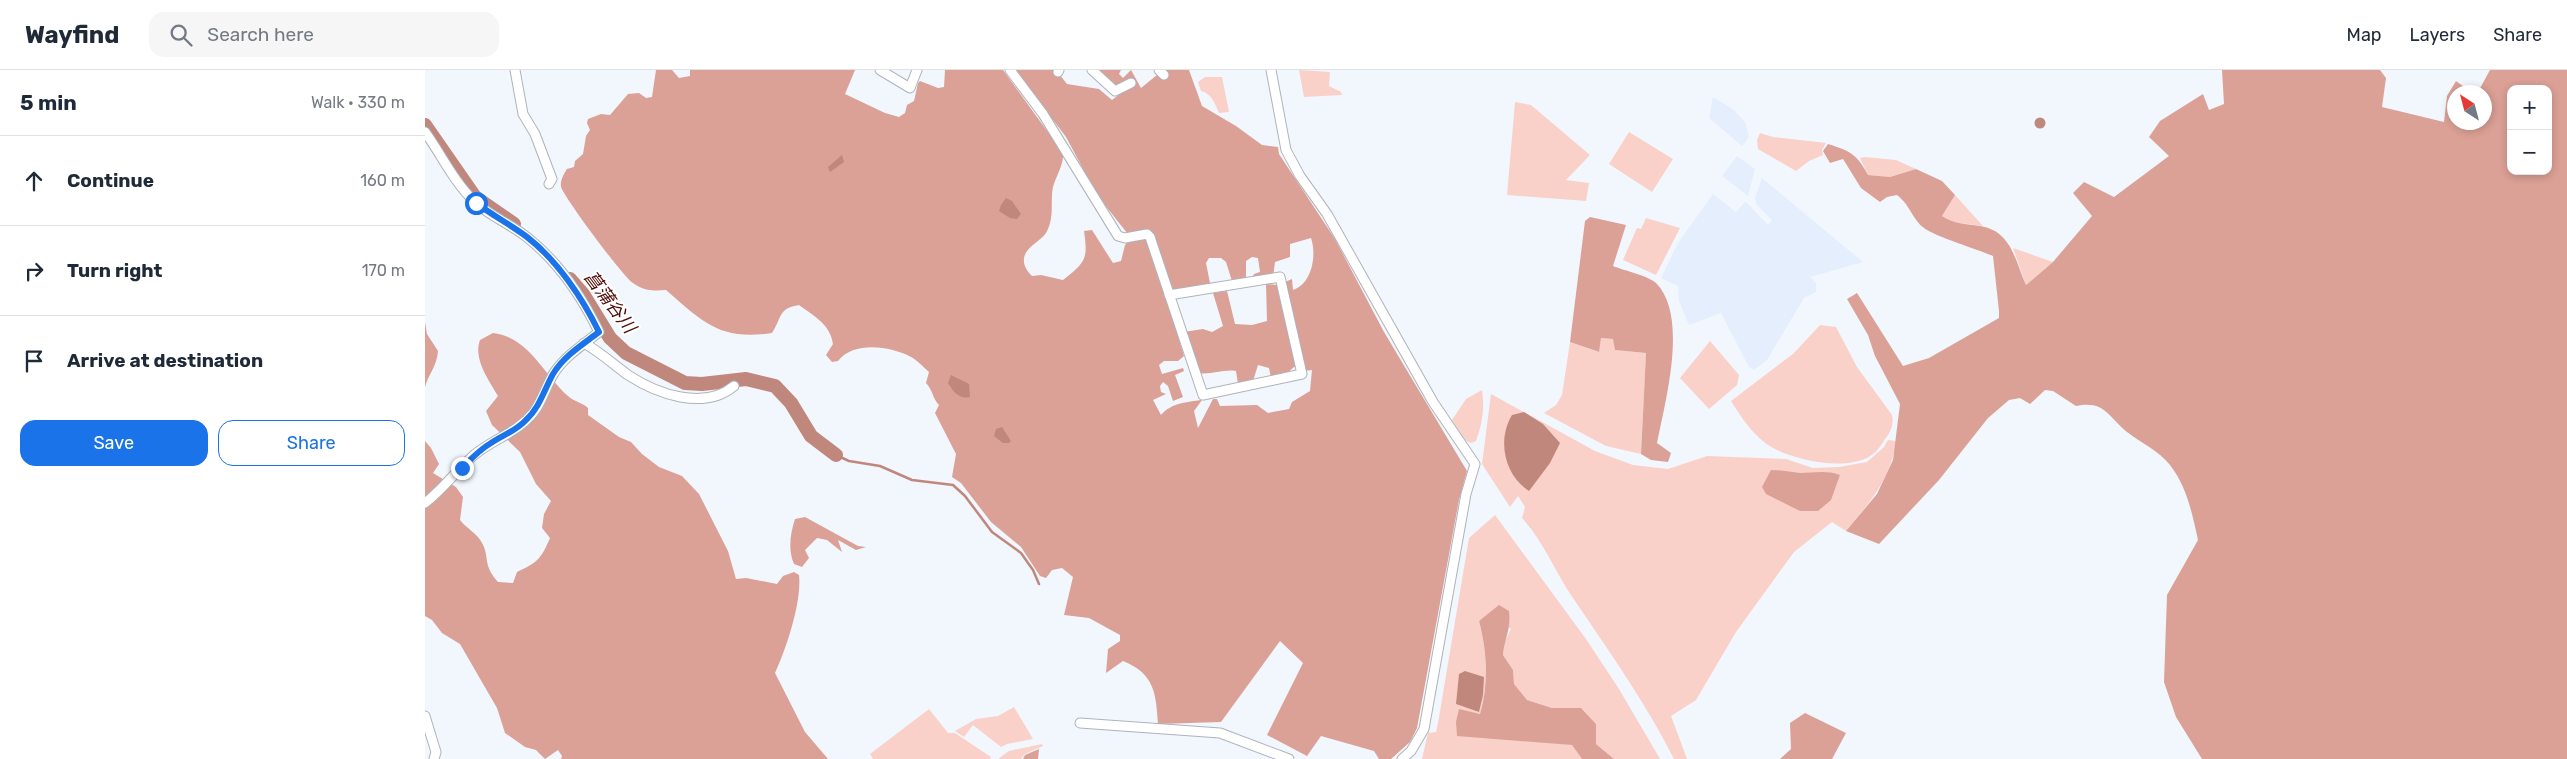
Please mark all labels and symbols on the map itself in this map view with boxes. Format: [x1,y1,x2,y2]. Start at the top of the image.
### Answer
north arrow [2447,85,2492,130]
route start [465,192,488,215]
water label: 菖蒲谷川 [580,267,642,339]
route end [451,457,474,480]

